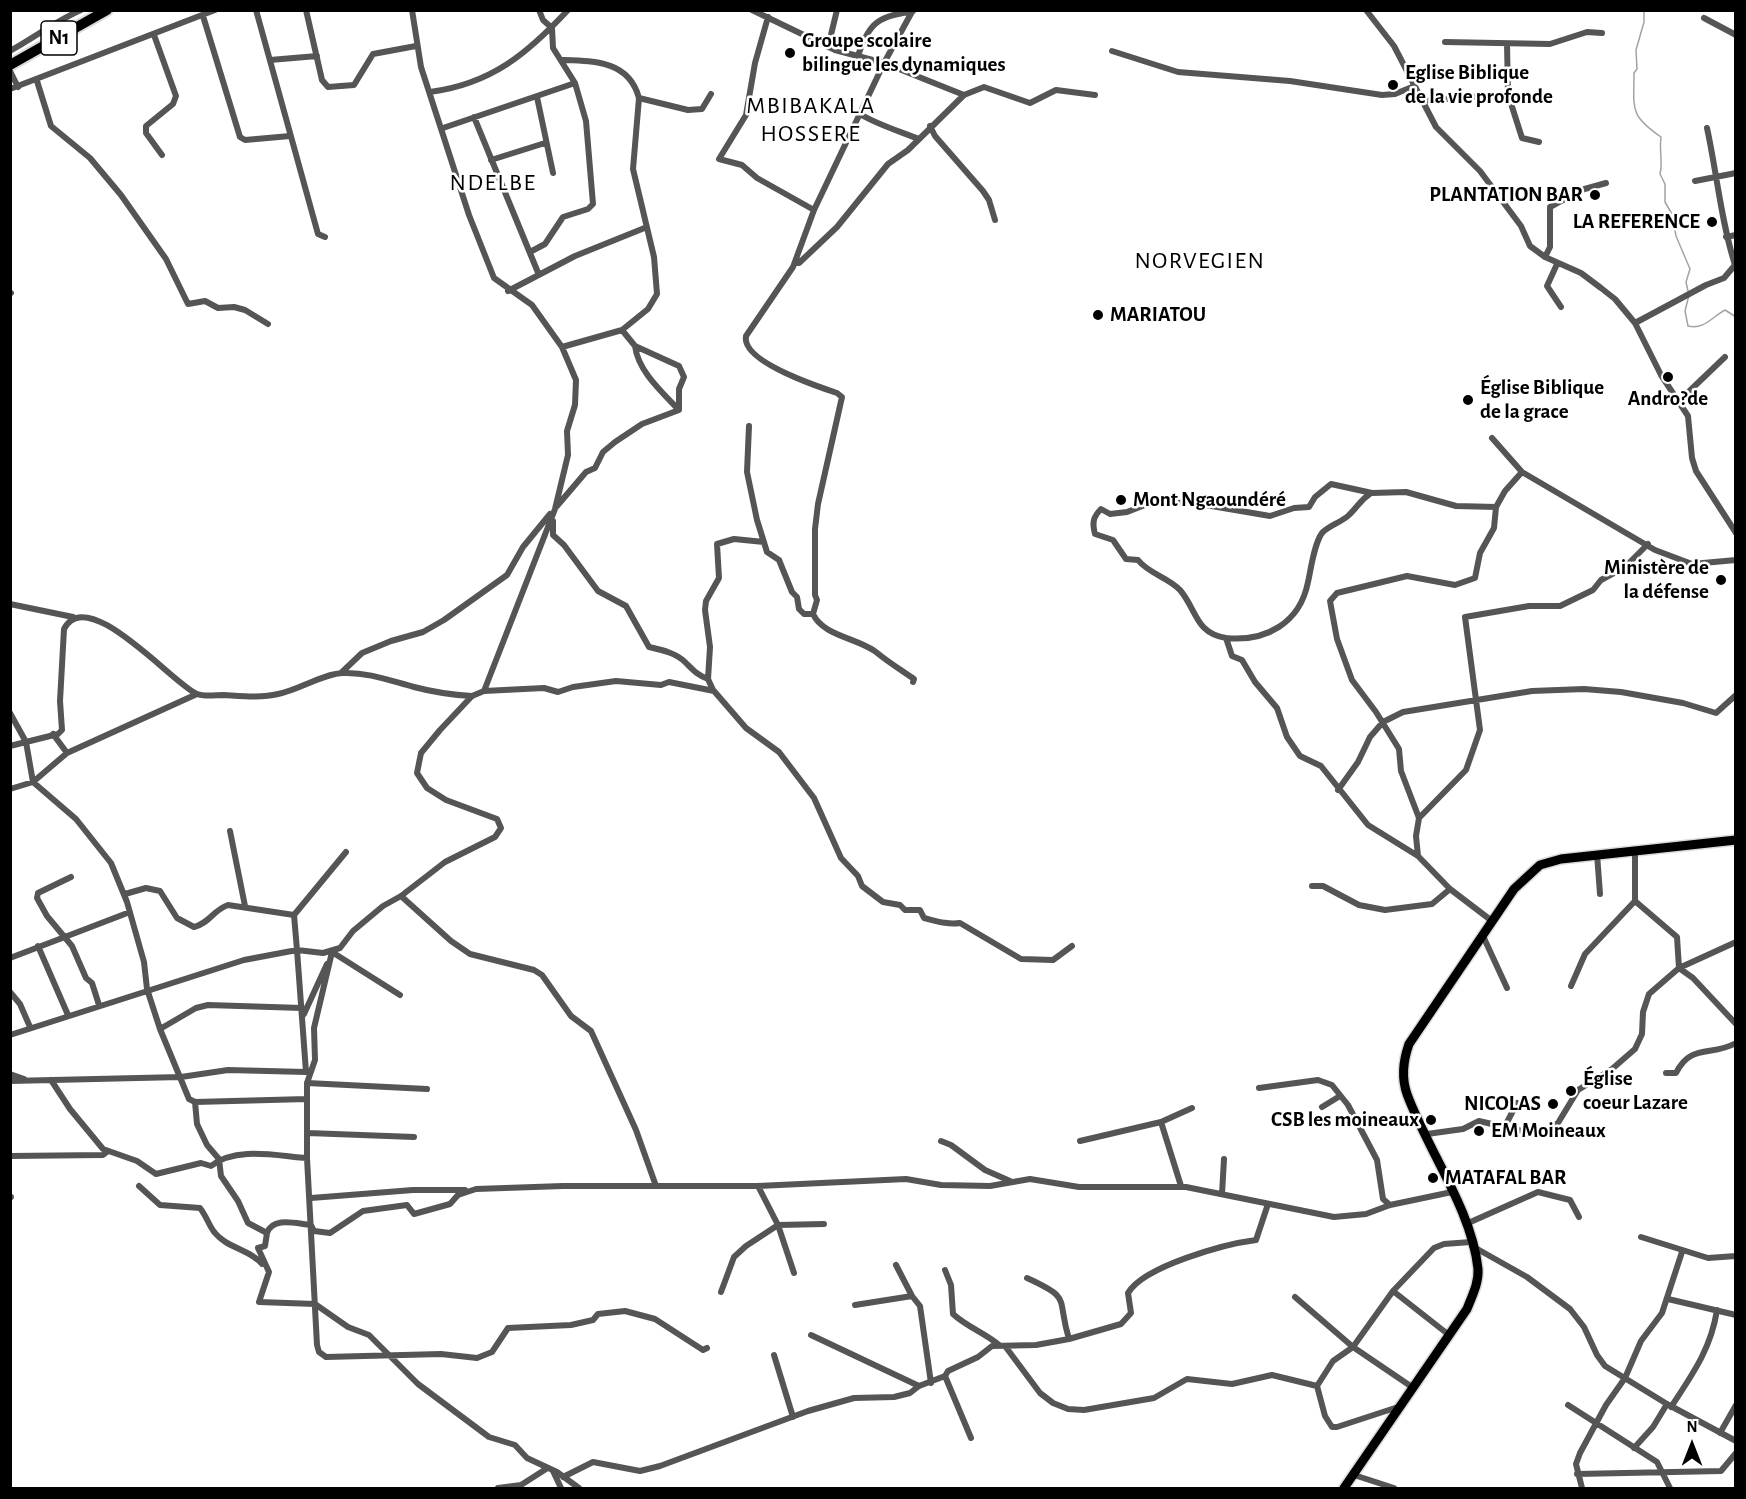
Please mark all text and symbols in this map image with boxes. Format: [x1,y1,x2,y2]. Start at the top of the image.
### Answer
road number: N1 [41,21,77,55]
place label: Groupe scolaire bilingue les dynamiques [802,28,1006,78]
marker: Groupe scolaire bilingue les dynamiques [783,46,797,60]
place label: Eglise Biblique de la vie profonde [1405,60,1553,110]
marker: Eglise Biblique de la vie profonde [1386,78,1400,92]
district label: MBIBAKALA HOSSERE [746,92,876,148]
district label: NDELBE [450,169,536,197]
place label: PLANTATION BAR [1429,182,1583,208]
marker: PLANTATION BAR [1588,188,1602,202]
place label: LA REFERENCE [1573,209,1700,235]
marker: LA REFERENCE [1705,215,1719,229]
district label: NORVEGIEN [1134,247,1266,275]
place label: MARIATOU [1110,302,1206,328]
marker: MARIATOU [1091,308,1105,322]
marker: Andro?de [1661,370,1675,384]
place label: Église Biblique de la grace [1480,375,1604,425]
place label: Andro?de [1628,386,1708,412]
marker: Église Biblique de la grace [1461,393,1475,407]
place label: Mont Ngaoundéré [1133,487,1286,513]
marker: Mont Ngaoundéré [1114,493,1128,507]
place label: Ministère de la défense [1604,555,1709,605]
marker: Ministère de la défense [1714,573,1728,587]
place label: Église coeur Lazare [1583,1066,1688,1116]
marker: Église coeur Lazare [1564,1084,1578,1098]
place label: NICOLAS [1464,1091,1541,1117]
marker: NICOLAS [1546,1097,1560,1111]
place label: CSB les moineaux [1271,1107,1419,1133]
marker: CSB les moineaux [1424,1113,1438,1127]
place label: EM Moineaux [1491,1118,1606,1144]
marker: EM Moineaux [1472,1124,1486,1138]
place label: MATAFAL BAR [1445,1165,1566,1191]
marker: MATAFAL BAR [1426,1171,1440,1185]
north arrow [1662,1415,1722,1475]
text: N [1686,1419,1698,1435]

